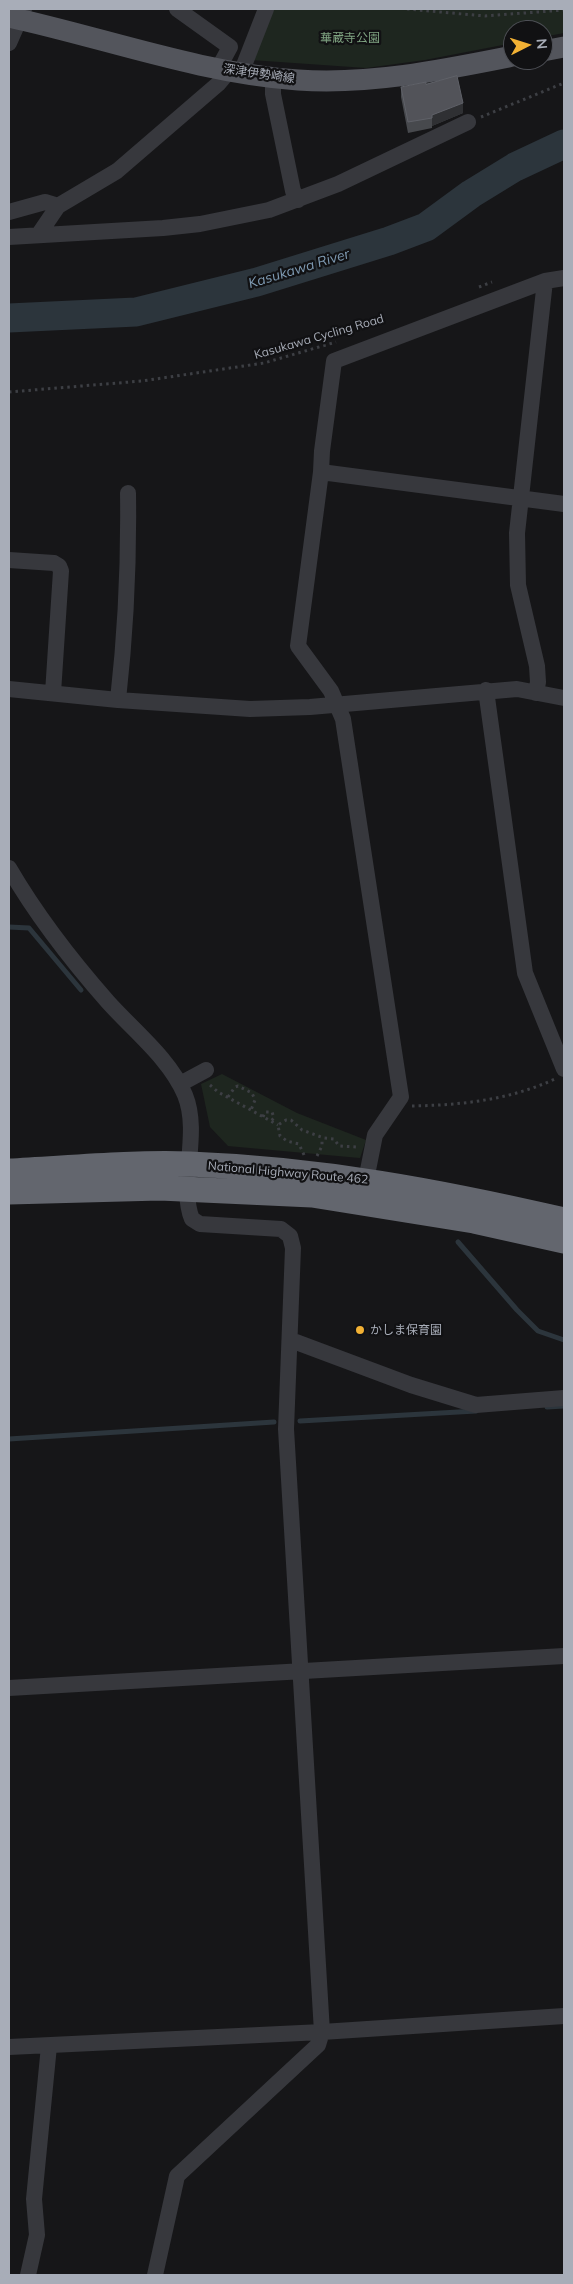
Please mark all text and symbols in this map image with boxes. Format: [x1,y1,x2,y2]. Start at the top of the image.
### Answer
north arrow [503,20,553,70]
park label: 華蔵寺公園 [320,31,380,45]
text: N [533,38,551,50]
street label: 深津伊勢崎線 [222,62,296,86]
water label: Kasukawa River [246,246,352,292]
street label: Kasukawa Cycling Road [252,312,386,362]
street label: National Highway Route 462 [207,1159,369,1187]
place label: かしま保育園 [370,1323,442,1337]
marker: かしま保育園 [354,1324,366,1336]

